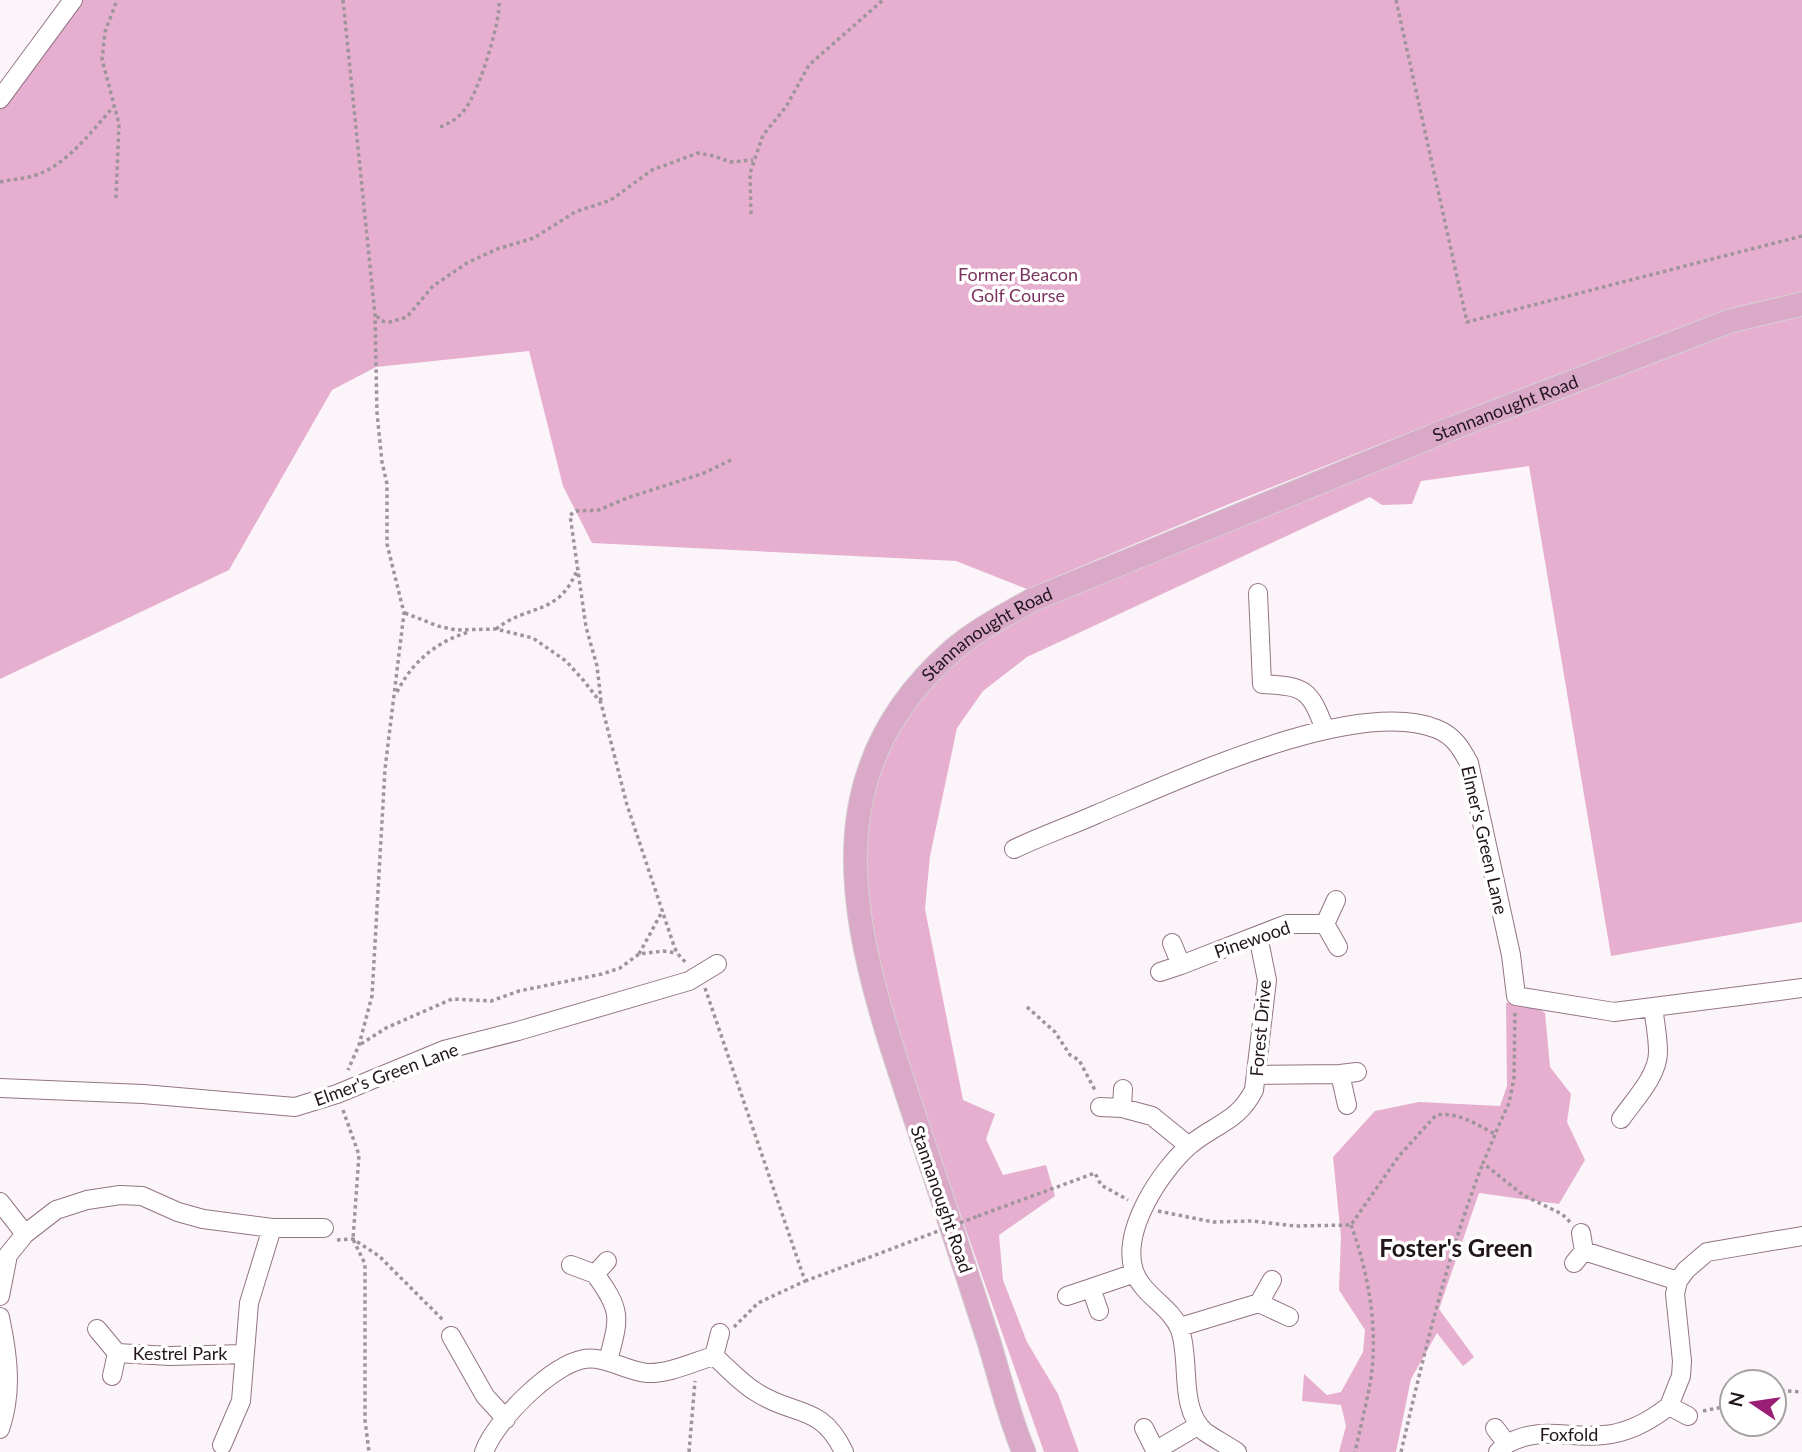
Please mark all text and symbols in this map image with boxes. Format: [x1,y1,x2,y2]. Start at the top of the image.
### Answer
park label: Former Beacon Golf Course [958,263,1078,306]
street label: Stannanought Road [1429,370,1581,446]
street label: Stannanought Road [916,582,1055,686]
street label: Elmer's Green Lane [1457,764,1513,916]
street label: Pinewood [1211,916,1293,962]
street label: Forest Drive [1245,979,1275,1077]
street label: Elmer's Green Lane [311,1038,461,1110]
street label: Stannanought Road [906,1122,978,1276]
district label: Foster's Green [1379,1233,1533,1262]
street label: Kestrel Park [133,1342,228,1364]
north arrow [1718,1368,1788,1438]
text: N [1723,1389,1749,1409]
street label: Foxfold [1540,1423,1598,1445]

